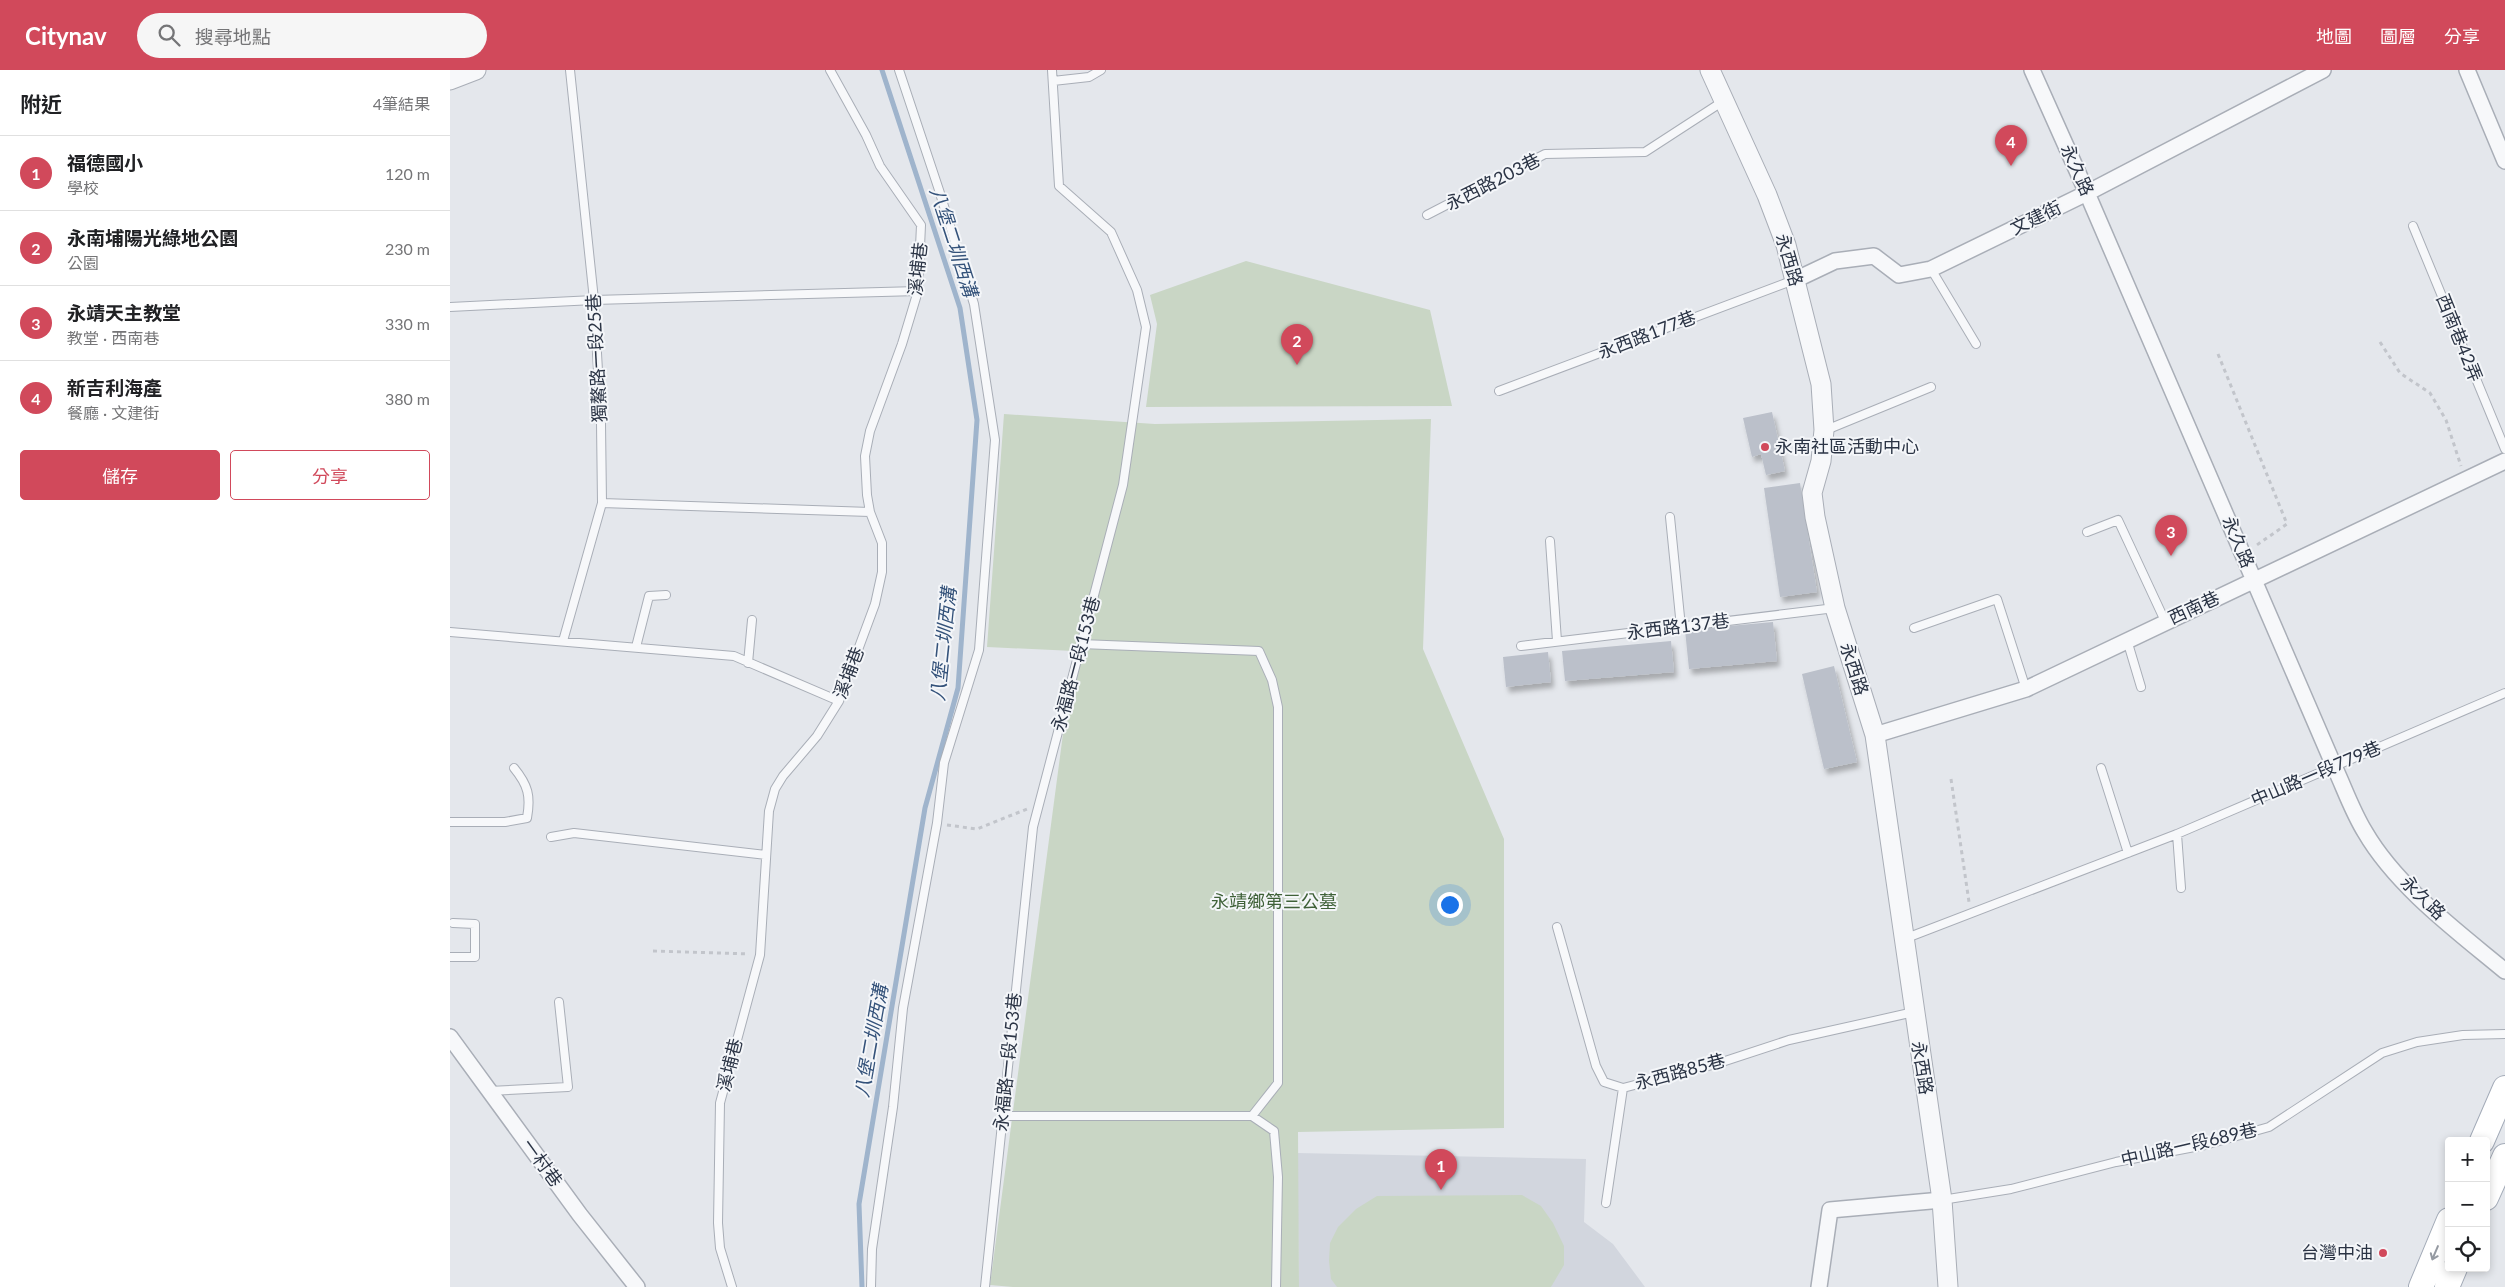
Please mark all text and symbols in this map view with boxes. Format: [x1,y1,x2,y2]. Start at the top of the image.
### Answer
search box [137,13,487,58]
text: Citynav [25,21,107,50]
icon: search [155,21,183,49]
text: 搜尋地點 [195,25,271,48]
text: 地圖 [2316,25,2352,47]
text: 圖層 [2380,25,2416,47]
text: 分享 [2444,25,2480,47]
text: 附近 [20,91,62,116]
text: 4筆結果 [373,94,430,113]
pin: 4 [1995,125,2027,166]
street label: 永久路 [2057,140,2099,199]
street label: 永西路203巷 [1442,148,1544,214]
text: 福德國小 [67,151,143,174]
text: 1 [31,164,41,183]
text: 120 m [385,164,430,183]
text: 學校 [67,178,99,197]
water label: 八堡二圳西溝 [926,184,984,302]
street label: 文建街 [2006,195,2065,239]
text: 永南埔陽光綠地公園 [67,226,238,249]
street label: 永西路 [1772,231,1808,289]
text: 2 [31,239,41,258]
text: 230 m [385,239,430,258]
street label: 溪埔巷 [903,241,931,297]
text: 公園 [67,253,99,272]
street label: 西南巷42弄 [2432,290,2488,385]
street label: 獨鰲路一段25巷 [582,293,610,423]
text: 永靖天主教堂 [67,301,181,324]
street label: 永西路177巷 [1594,305,1699,363]
text: 3 [31,314,41,333]
text: 330 m [385,314,430,333]
pin: 2 [1281,324,1313,365]
text: 教堂 · 西南巷 [67,328,159,347]
text: 新吉利海產 [67,376,162,399]
text: 4 [31,389,41,408]
text: 380 m [385,389,430,408]
text: 餐廳 · 文建街 [67,403,159,422]
place label: 永南社區活動中心 [1775,435,1919,457]
marker: 永南社區活動中心 [1759,441,1771,453]
button: 儲存 [20,450,220,500]
button: 分享 [230,450,430,500]
street label: 永久路 [2218,512,2260,571]
pin: 3 [2155,515,2187,556]
water label: 八堡二圳西溝 [925,583,960,702]
street label: 西南巷 [2164,586,2223,628]
street label: 永福路一段153巷 [1046,594,1104,734]
street label: 永西路137巷 [1625,609,1730,643]
street label: 永西路 [1836,640,1874,698]
street label: 溪埔巷 [828,643,868,702]
street label: 中山路一段779巷 [2247,736,2384,810]
street label: 永久路 [2397,871,2451,924]
park label: 永靖鄉第三公墓 [1211,890,1337,912]
your location [1437,892,1463,918]
water label: 八堡二圳西溝 [849,980,892,1099]
street label: 永福路一段153巷 [989,991,1025,1132]
street label: 溪埔巷 [712,1036,746,1094]
street label: 永西路 [1908,1039,1938,1096]
street label: 永西路85巷 [1632,1048,1727,1094]
street label: 中山路一段689巷 [2118,1118,2259,1170]
street label: 一村巷 [518,1134,568,1191]
map controls [2445,1137,2490,1272]
button: + [2445,1137,2490,1182]
pin: 1 [1425,1149,1457,1190]
button: − [2445,1182,2490,1227]
button: locate [2445,1227,2490,1272]
place label: 台灣中油 [2301,1241,2373,1263]
one-way arrow [2429,1245,2439,1260]
marker: 台灣中油 [2377,1247,2389,1259]

